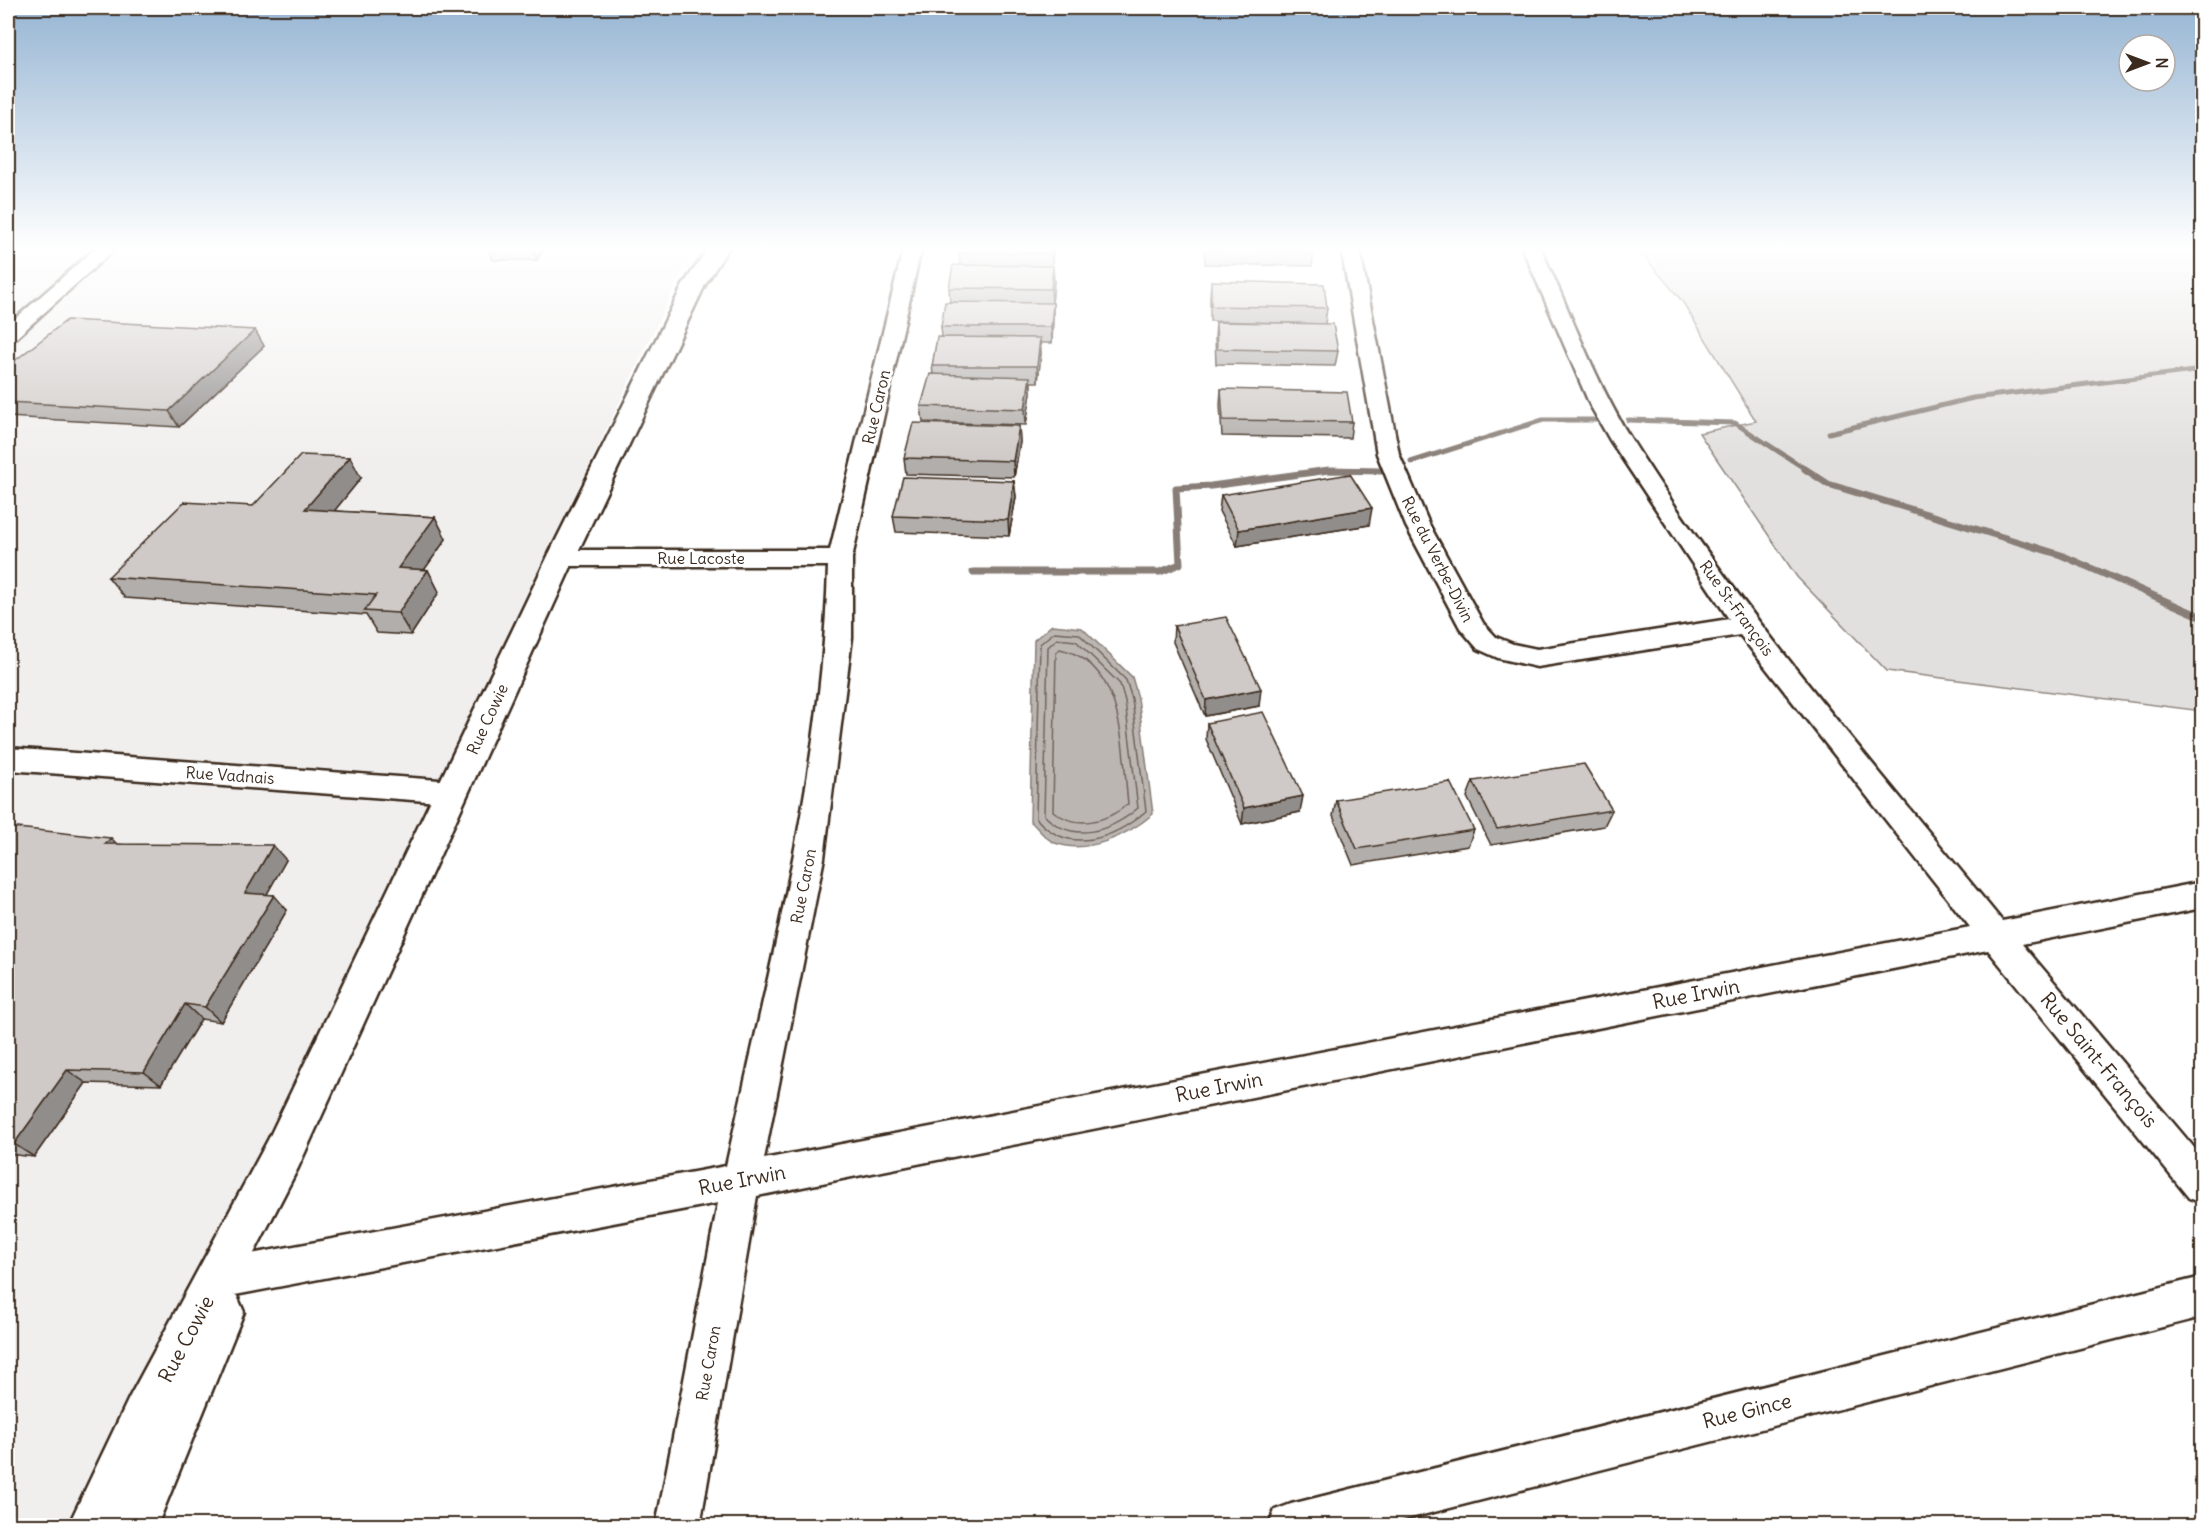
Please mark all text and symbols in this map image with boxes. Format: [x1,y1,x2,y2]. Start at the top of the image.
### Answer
north arrow [2117,33,2177,93]
text: N [2152,57,2172,69]
street label: Rue Caron [858,368,894,446]
street label: Rue du Verbe-Divin [1398,493,1478,625]
street label: Rue Lacoste [657,548,745,568]
street label: Rue St-François [1696,556,1778,660]
street label: Rue Cowie [462,680,512,758]
street label: Rue Vadnais [185,762,275,788]
street label: Rue Caron [786,847,820,925]
street label: Rue Irwin [1650,973,1742,1014]
street label: Rue Saint-François [2035,987,2163,1133]
street label: Rue Irwin [1173,1066,1265,1107]
street label: Rue Irwin [696,1159,788,1200]
street label: Rue Cowie [152,1291,219,1387]
street label: Rue Caron [692,1324,724,1402]
street label: Rue Gince [1700,1387,1794,1434]

